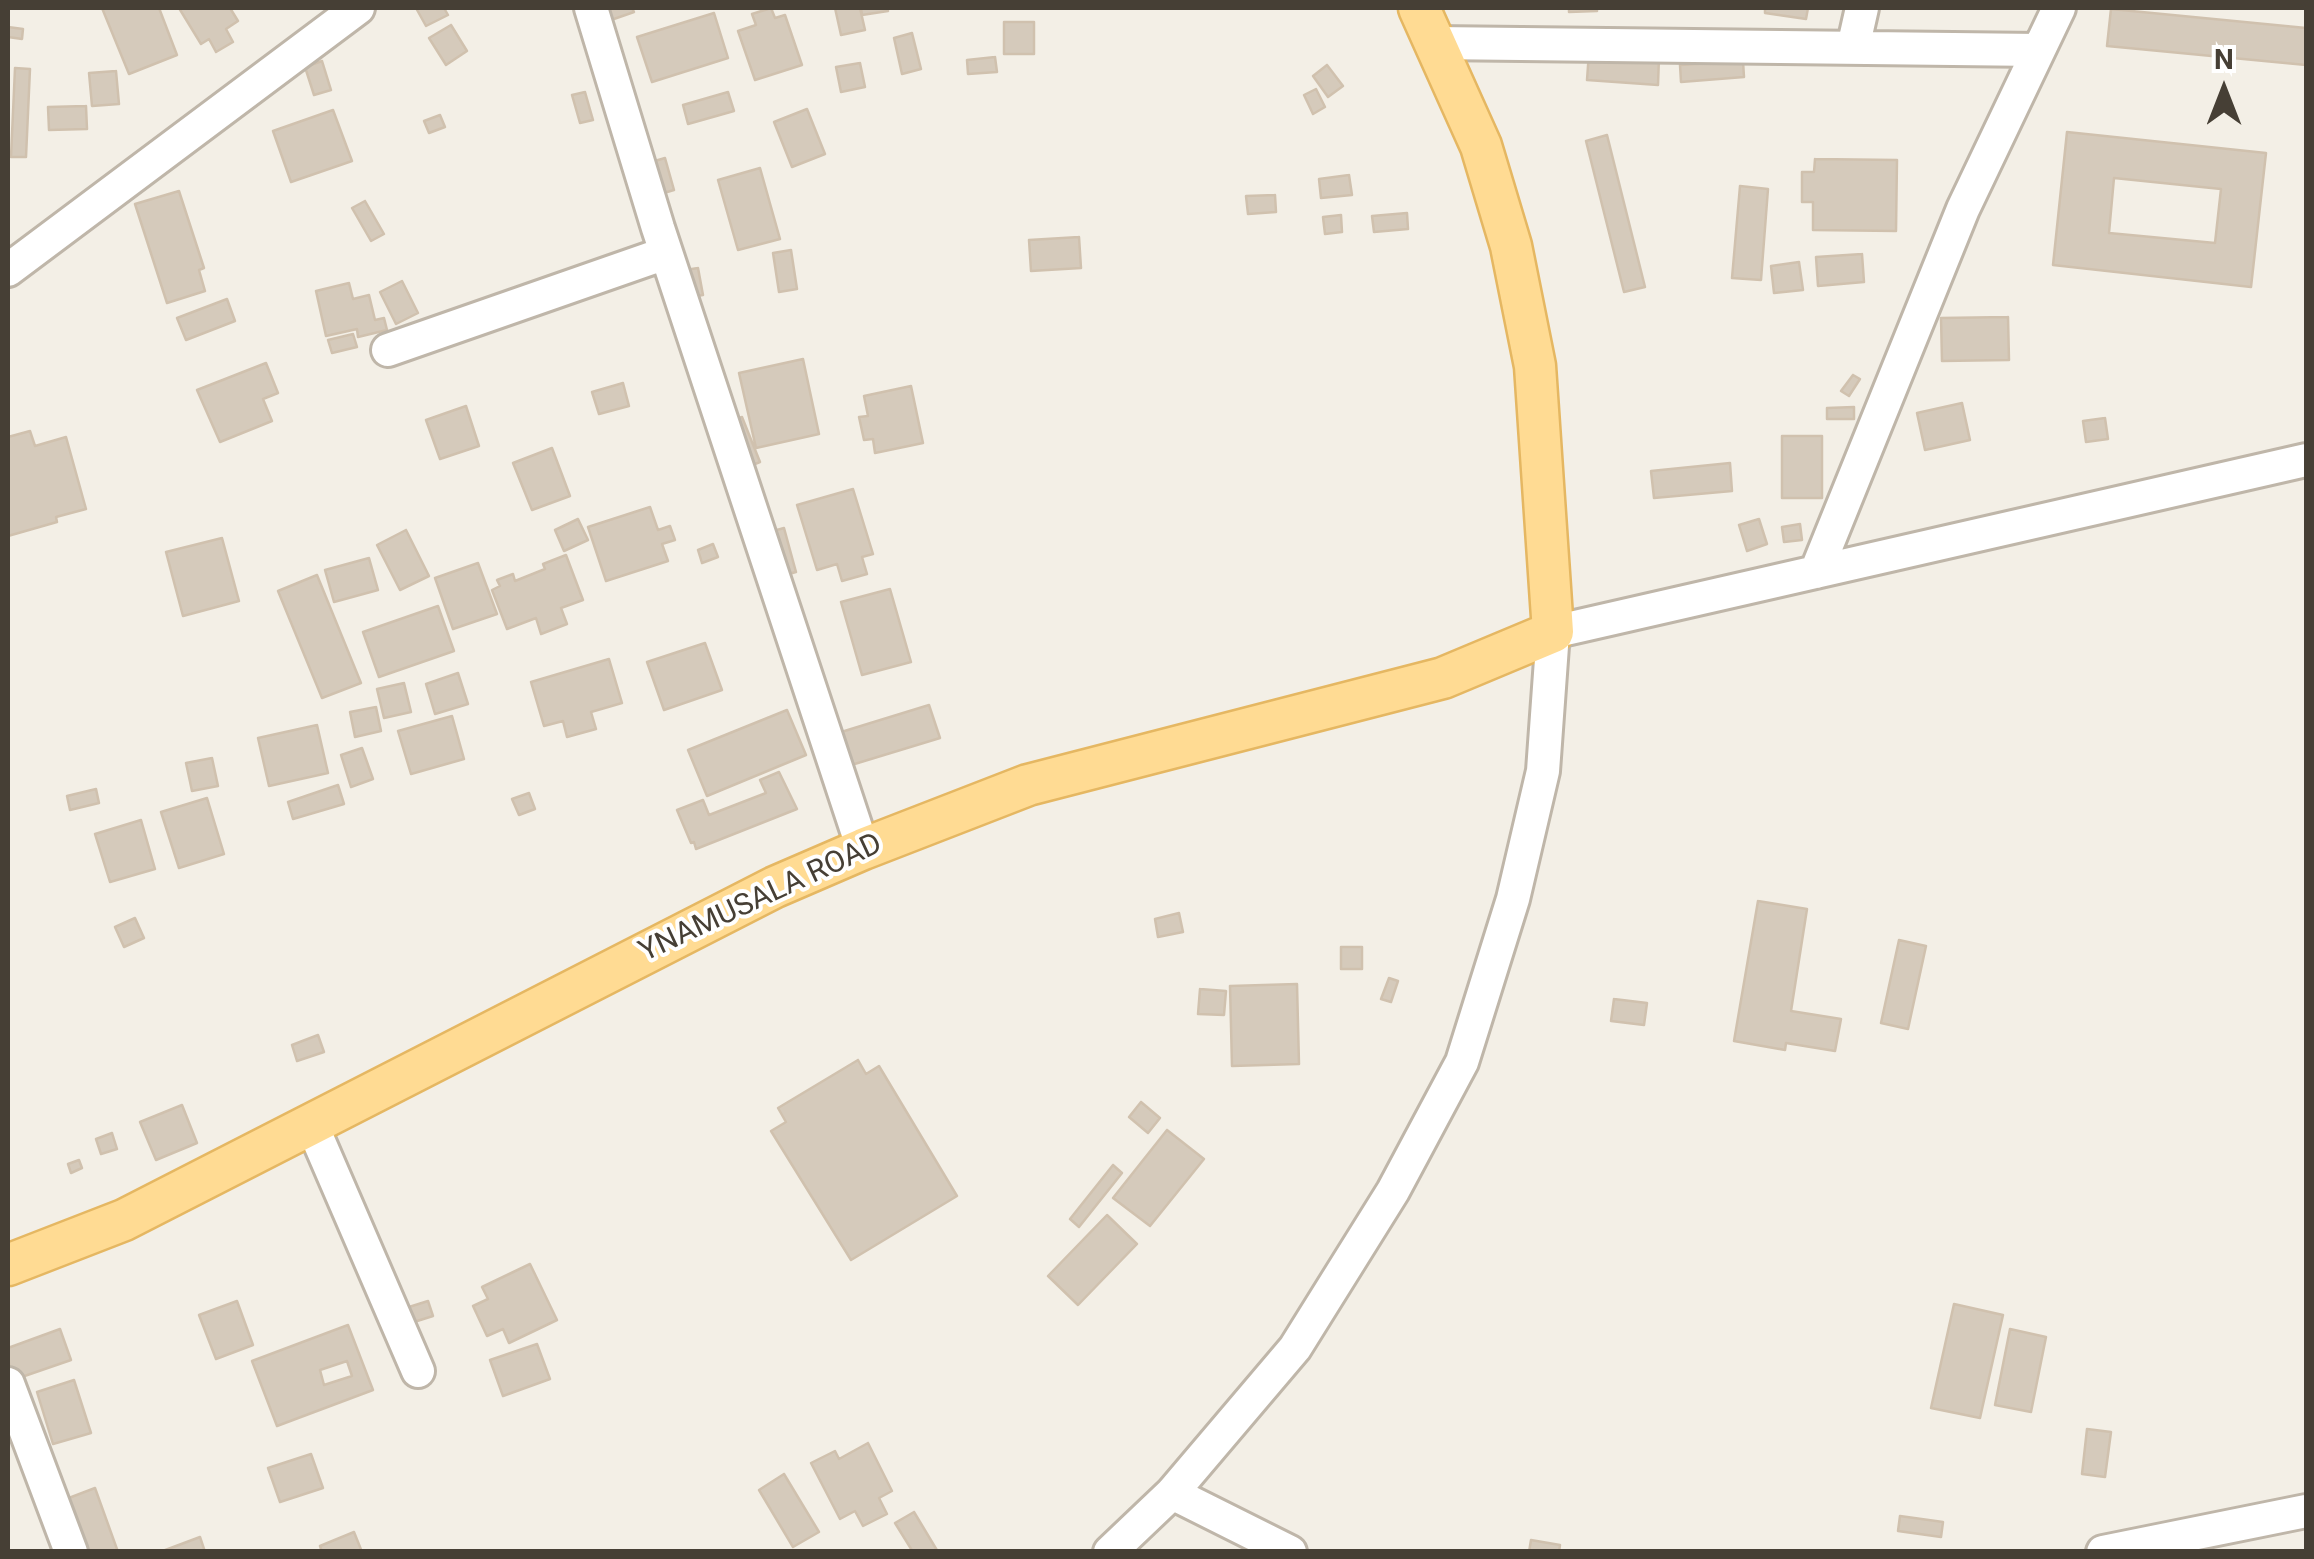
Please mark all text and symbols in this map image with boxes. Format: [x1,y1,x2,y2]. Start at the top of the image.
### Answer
north arrow [2174,40,2274,140]
text: N [2214,43,2234,76]
street label: YNAMUSALA ROAD [634,827,888,971]

